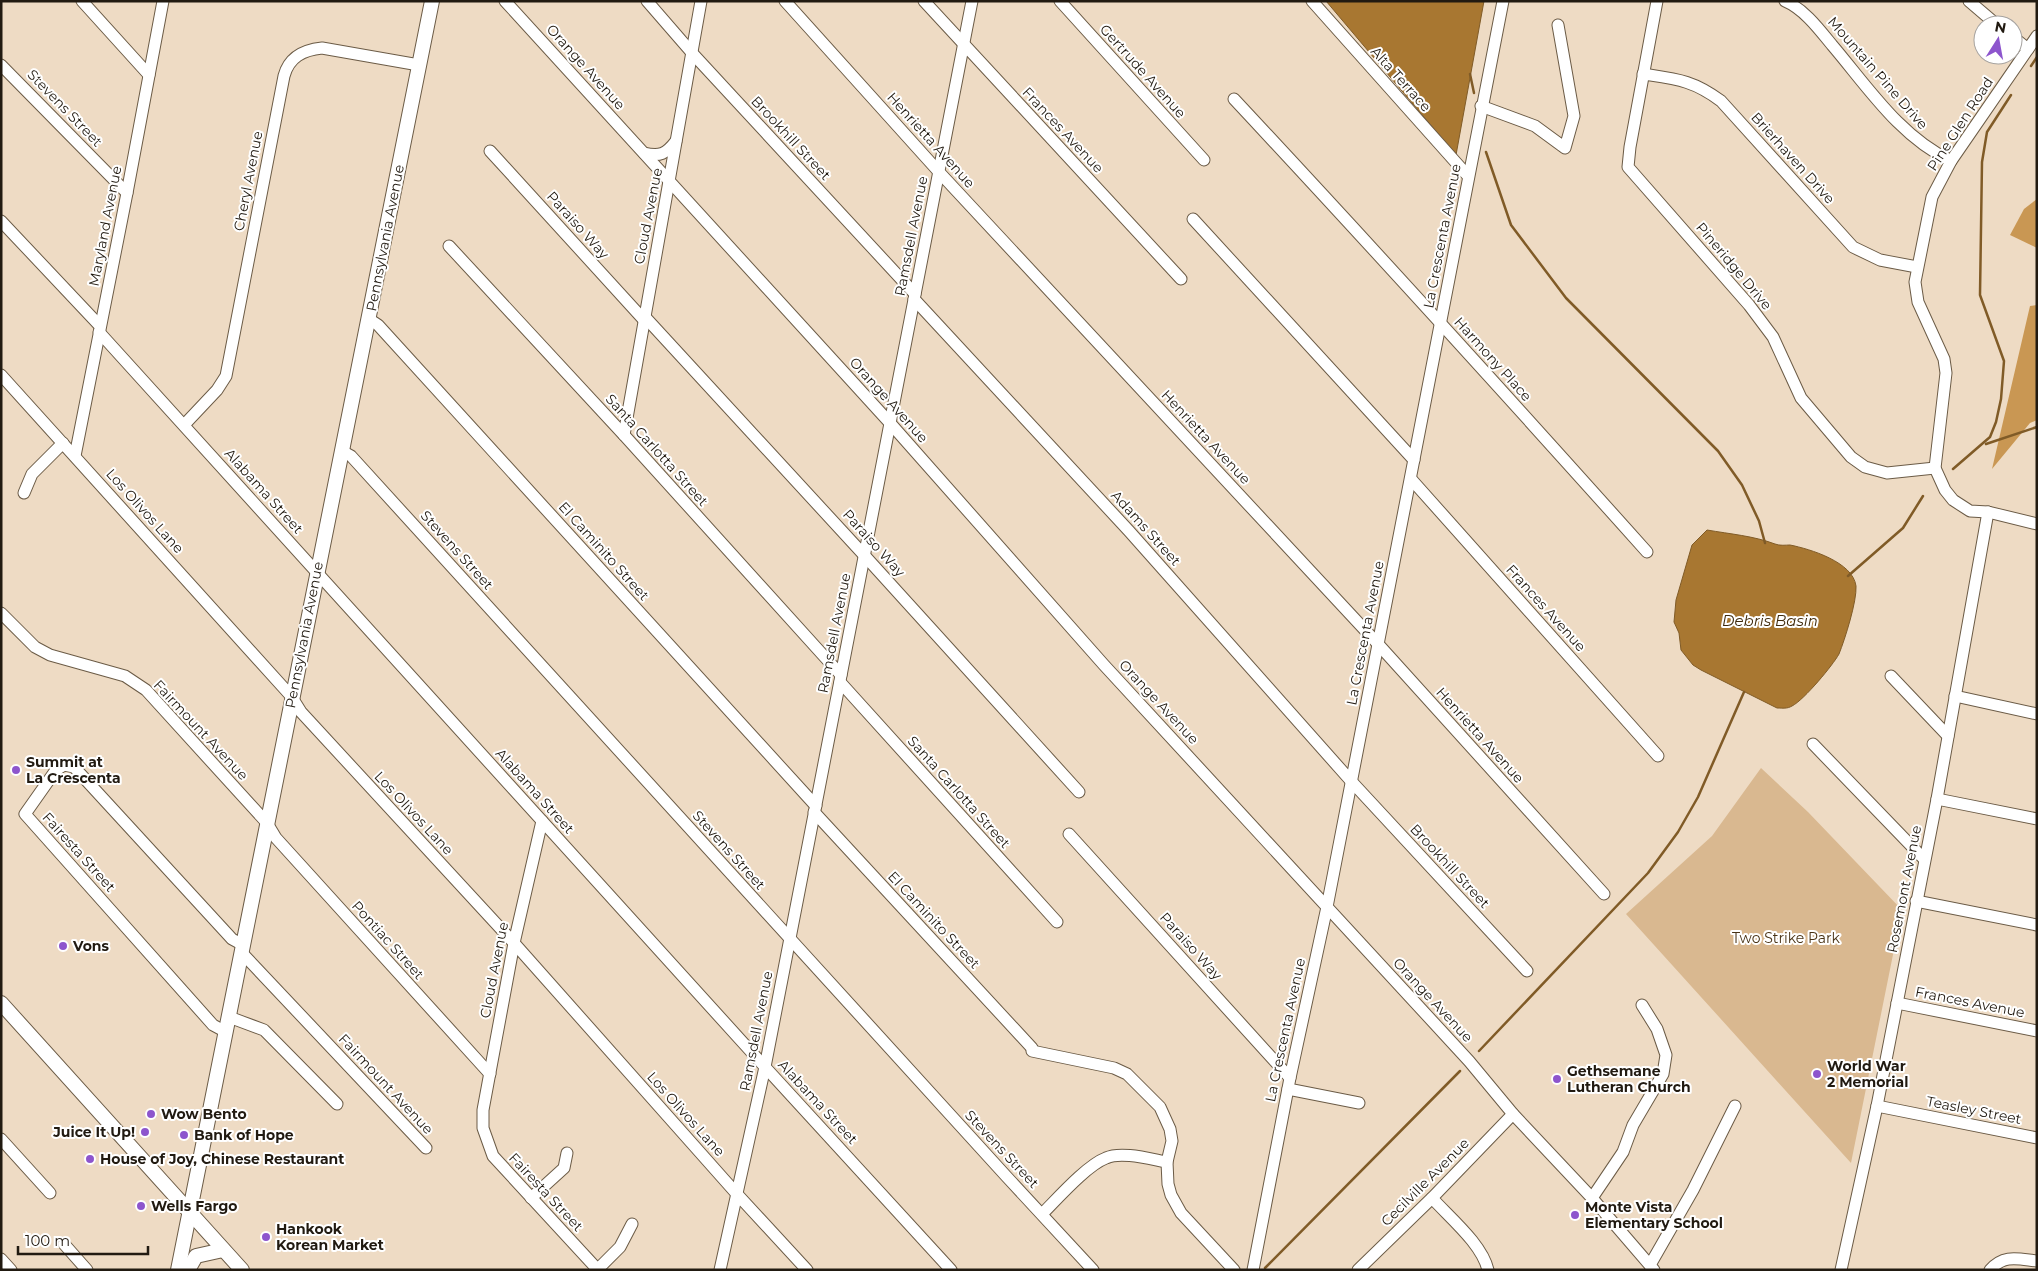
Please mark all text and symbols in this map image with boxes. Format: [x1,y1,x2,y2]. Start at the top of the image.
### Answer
street label: Mountain Pine Drive [1824,13,1932,133]
north arrow [1973,15,2023,65]
text: N [1993,17,2008,37]
street label: Orange Avenue [543,20,629,114]
street label: Gertrude Avenue [1096,20,1190,122]
street label: Alta Terrace [1367,43,1435,115]
street label: Stevens Street [24,66,107,151]
street label: Pine Glen Road [1923,74,1997,174]
street label: Frances Avenue [1019,83,1107,177]
street label: Henrietta Avenue [883,88,979,192]
street label: Brookhill Street [747,92,835,184]
street label: Brierhaven Drive [1747,108,1839,208]
street label: Cheryl Avenue [230,130,266,232]
street label: La Crescenta Avenue [1419,162,1465,310]
street label: Pennsylvania Avenue [362,163,408,313]
street label: Maryland Avenue [85,164,125,288]
street label: Cloud Avenue [630,166,666,266]
street label: Ramsdell Avenue [891,174,931,298]
street label: Paraiso Way [543,187,613,263]
street label: Pineridge Drive [1692,219,1776,313]
street label: Harmony Place [1450,313,1536,405]
street label: Orange Avenue [846,353,932,447]
street label: Henrietta Avenue [1158,386,1254,488]
street label: Santa Carlotta Street [602,390,712,510]
street label: Alabama Street [221,445,307,538]
street label: Los Olivos Lane [102,465,188,557]
street label: Adams Street [1107,487,1185,570]
street label: El Caminito Street [555,498,653,604]
street label: Paraiso Way [839,505,909,581]
street label: Stevens Street [417,507,498,594]
street label: La Crescenta Avenue [1342,559,1388,707]
street label: Pennsylvania Avenue [281,560,327,710]
street label: Frances Avenue [1502,561,1590,655]
street label: Ramsdell Avenue [814,571,854,695]
water label: Debris Basin [1722,611,1818,630]
street label: Orange Avenue [1115,656,1203,748]
street label: Fairmount Avenue [150,676,252,784]
street label: Henrietta Avenue [1432,683,1528,787]
street label: Santa Carlotta Street [904,732,1014,852]
street label: Alabama Street [492,745,578,838]
place label: Summit at La Crescenta [26,753,121,787]
marker: Summit at La Crescenta [10,764,22,776]
street label: Los Olivos Lane [371,767,457,859]
street label: Stevens Street [689,807,770,894]
street label: Fairesta Street [39,808,120,896]
street label: Brookhill Street [1406,820,1494,912]
street label: Rosemont Avenue [1883,824,1925,954]
street label: El Caminito Street [884,867,984,973]
street label: Pontiac Street [348,897,428,983]
street label: Paraiso Way [1156,908,1226,984]
street label: Cloud Avenue [476,920,512,1020]
park label: Two Strike Park [1732,929,1841,947]
place label: Vons [72,937,110,955]
marker: Vons [57,940,69,952]
street label: Orange Avenue [1389,954,1477,1046]
street label: La Crescenta Avenue [1261,956,1309,1104]
street label: Ramsdell Avenue [736,969,776,1093]
street label: Frances Avenue [1914,983,2026,1021]
street label: Fairmount Avenue [335,1030,437,1138]
street label: Alabama Street [774,1056,862,1148]
place label: World War 2 Memorial [1827,1057,1908,1091]
place label: Gethsemane Lutheran Church [1567,1062,1691,1096]
street label: Los Olivos Lane [643,1068,729,1160]
marker: World War 2 Memorial [1811,1068,1823,1080]
marker: Gethsemane Lutheran Church [1551,1073,1563,1085]
street label: Teasley Street [1925,1092,2023,1128]
place label: Wow Bento [161,1105,247,1123]
street label: Stevens Street [961,1106,1043,1192]
marker: Wow Bento [145,1108,157,1120]
place label: Juice It Up! [52,1123,135,1141]
marker: Juice It Up! [139,1126,151,1138]
place label: Bank of Hope [194,1126,294,1144]
marker: Bank of Hope [178,1129,190,1141]
street label: Cecilville Avenue [1377,1134,1473,1230]
street label: Fairesta Street [505,1149,587,1235]
place label: House of Joy, Chinese Restaurant [100,1150,344,1168]
marker: House of Joy, Chinese Restaurant [84,1153,96,1165]
place label: Wells Fargo [151,1197,237,1215]
place label: Monte Vista Elementary School [1585,1198,1723,1232]
marker: Wells Fargo [135,1200,147,1212]
marker: Monte Vista Elementary School [1569,1209,1581,1221]
place label: Hankook Korean Market [276,1220,384,1254]
scale bar [18,1224,148,1256]
text: 100 m [25,1231,70,1250]
marker: Hankook Korean Market [260,1231,272,1243]

